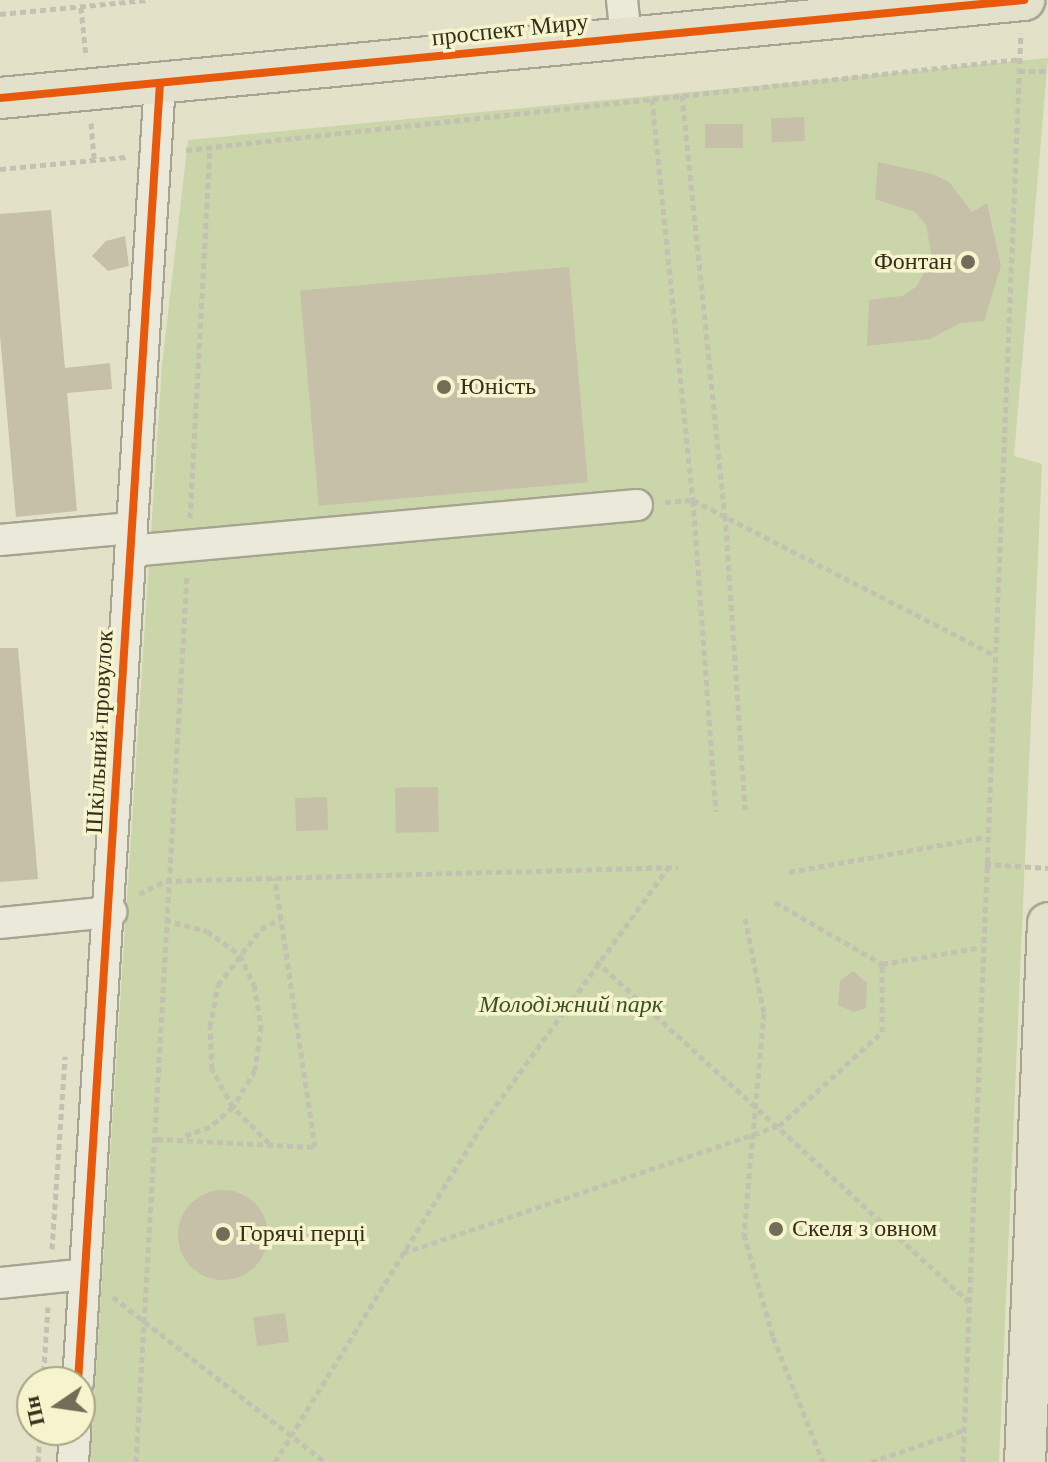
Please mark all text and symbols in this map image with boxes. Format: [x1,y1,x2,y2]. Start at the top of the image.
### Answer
street label: проспект Миру [430,7,590,53]
place label: Фонтан [874,248,952,276]
marker: Фонтан [959,253,977,271]
place label: Юність [460,373,536,401]
marker: Юність [435,378,453,396]
street label: Шкільний провулок [80,629,120,835]
park label: Молодіжний парк [479,991,663,1019]
place label: Скеля з овном [792,1215,937,1243]
place label: Горячі перці [239,1220,366,1248]
marker: Скеля з овном [767,1220,785,1238]
marker: Горячі перці [214,1225,232,1243]
north arrow [16,1366,96,1446]
text: Пн [19,1394,50,1428]

